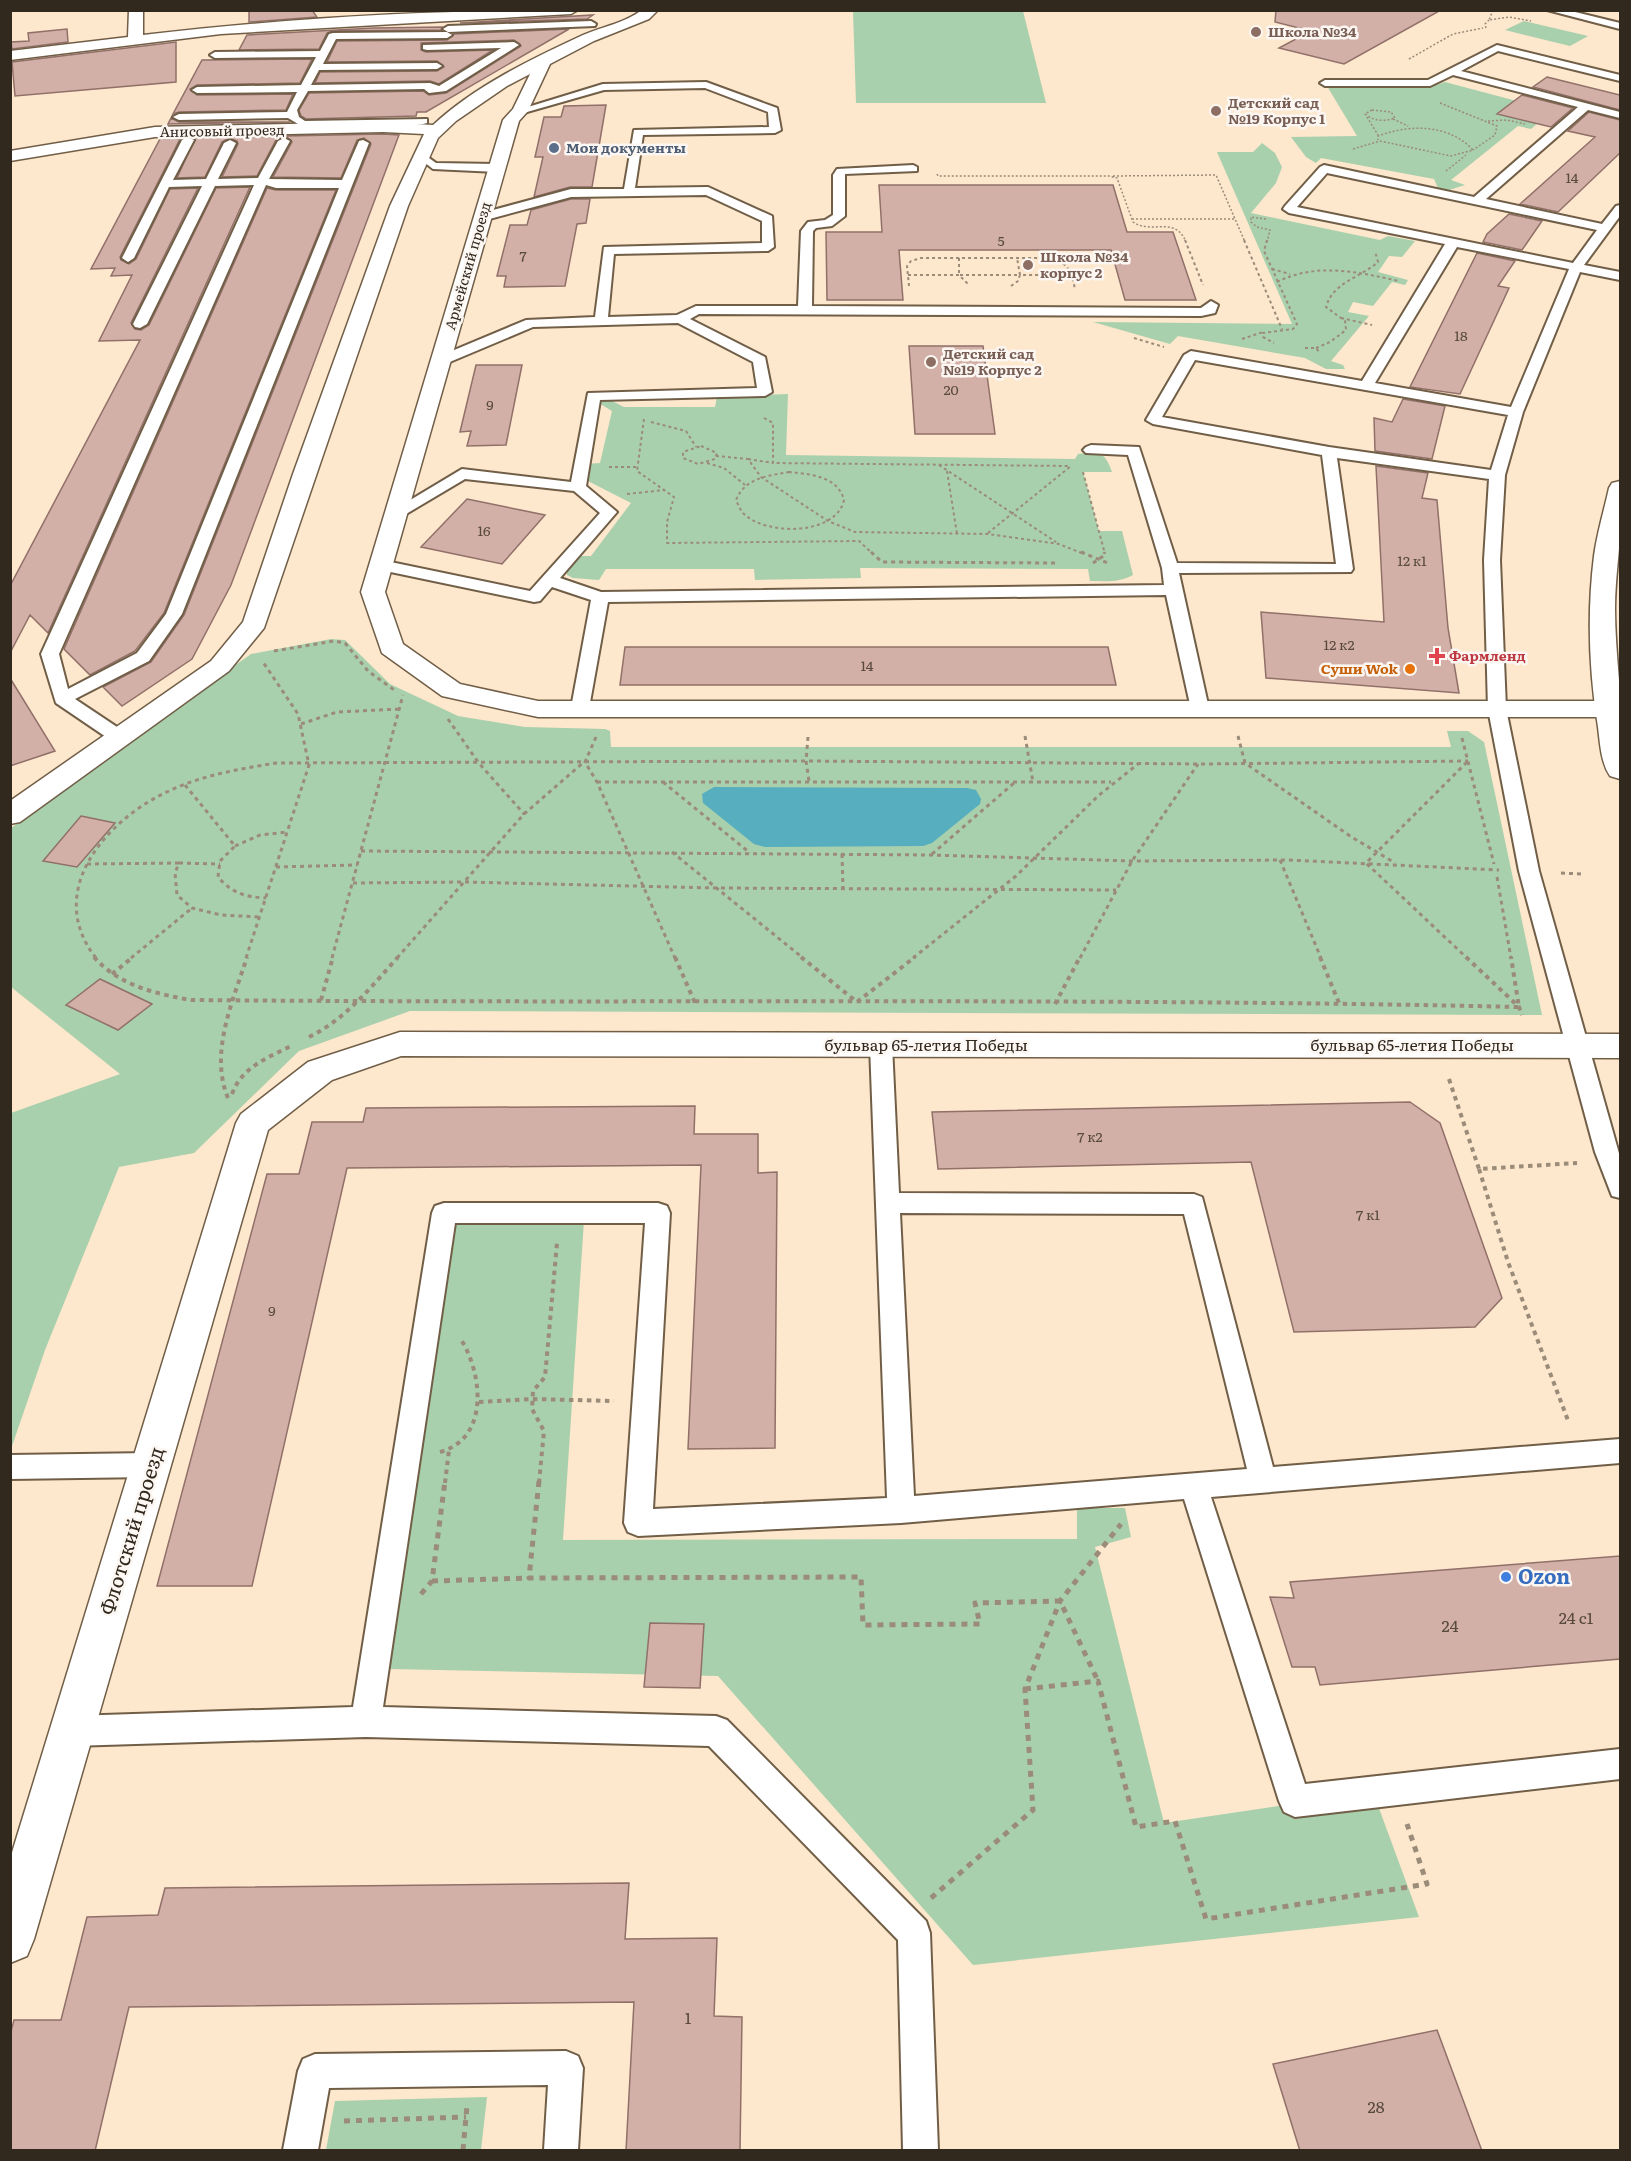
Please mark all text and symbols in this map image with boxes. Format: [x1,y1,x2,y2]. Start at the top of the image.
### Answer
place label: Школа №34 [1268,21,1357,41]
marker: Школа №34 [1249,25,1263,39]
place label: Детский сад №19 Корпус 1 [1228,92,1325,128]
marker: Детский сад №19 Корпус 1 [1209,104,1223,118]
street label: Анисовый проезд [159,119,285,141]
place label: Мои документы [566,137,686,157]
marker: Мои документы [547,141,561,155]
house number: 14 [1566,167,1579,187]
street label: Армейский проезд [439,199,495,332]
house number: 5 [997,230,1005,250]
house number: 7 [519,245,527,265]
place label: Школа №34 корпус 2 [1040,246,1129,282]
marker: Школа №34 корпус 2 [1021,258,1035,272]
house number: 18 [1454,325,1468,345]
place label: Детский сад №19 Корпус 2 [943,343,1042,379]
marker: Детский сад №19 Корпус 2 [924,355,938,369]
house number: 20 [943,379,959,399]
house number: 9 [486,394,494,414]
house number: 16 [477,520,491,540]
house number: 12 к1 [1397,550,1427,570]
house number: 12 к2 [1324,634,1354,654]
place label: Фармленд [1449,645,1526,665]
marker: Фармленд [1430,649,1444,663]
house number: 14 [861,655,874,675]
place label: Суши Wok [1321,658,1399,678]
marker: Суши Wok [1403,662,1417,676]
street label: бульвар 65-летия Победы [824,1032,1028,1056]
street label: бульвар 65-летия Победы [1310,1032,1514,1056]
house number: 7 к2 [1077,1126,1103,1146]
house number: 7 к1 [1356,1204,1380,1224]
house number: 9 [268,1300,276,1320]
street label: Флотский проезд [90,1443,170,1618]
place label: Ozon [1518,1560,1570,1590]
marker: Ozon [1499,1570,1513,1584]
house number: 24 с1 [1559,1605,1594,1629]
house number: 24 [1442,1613,1459,1637]
house number: 1 [685,2005,692,2029]
house number: 28 [1368,2094,1385,2118]

